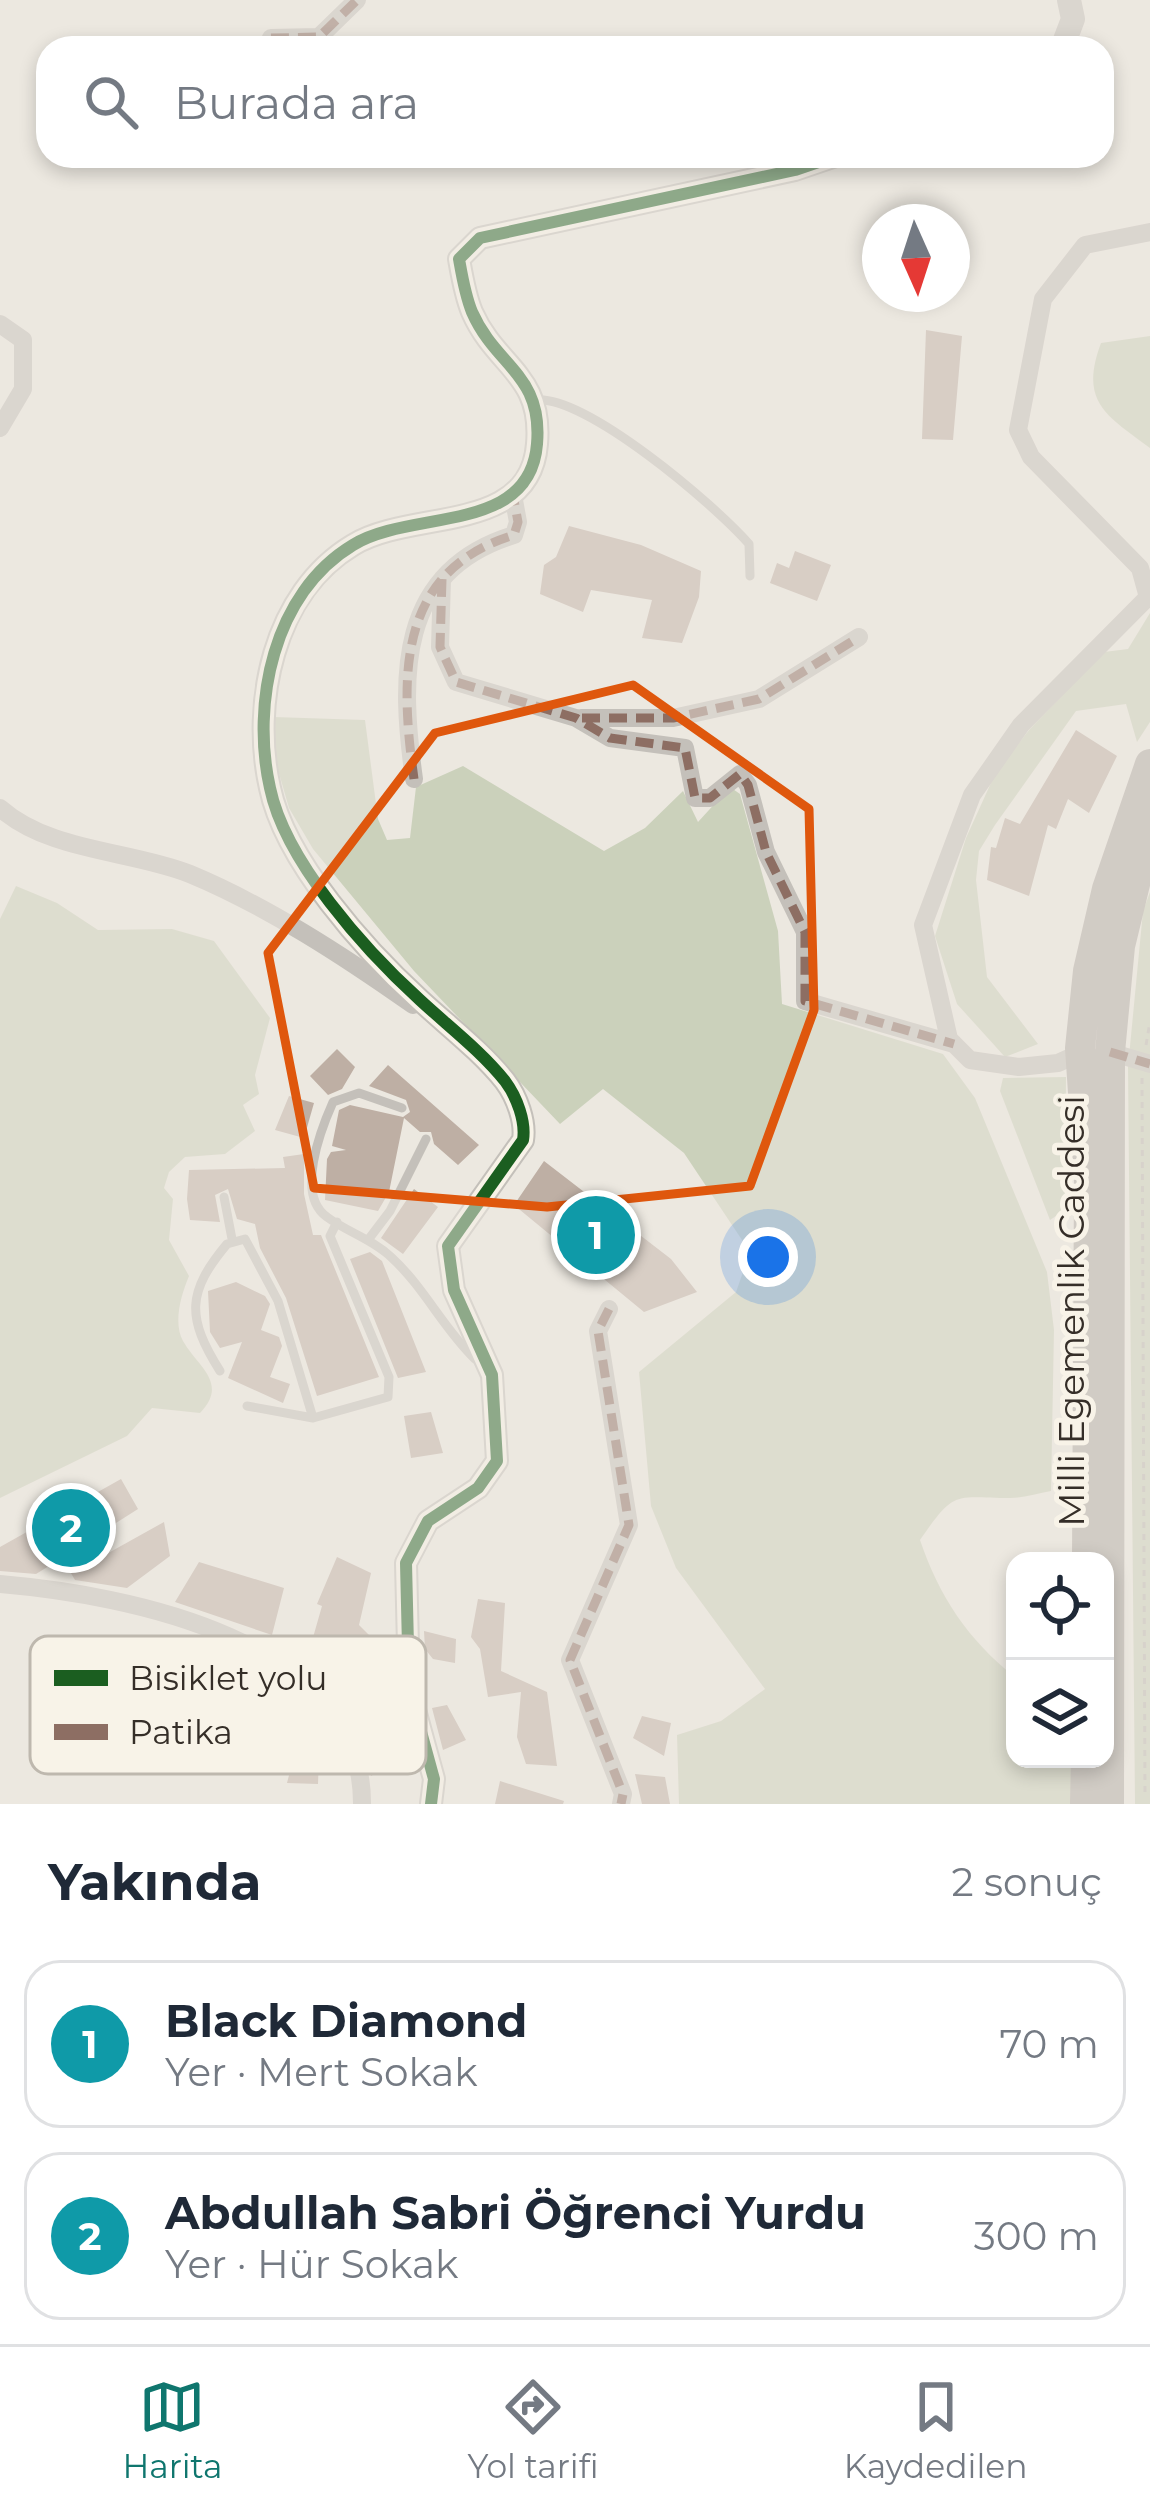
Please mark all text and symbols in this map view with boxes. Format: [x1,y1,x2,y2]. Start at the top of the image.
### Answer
search box [36,36,1114,168]
icon: search [78,69,144,135]
text: Burada ara [174,75,419,130]
north arrow [862,204,970,312]
street label: Milli Egemenlik Caddesi [1049,1095,1093,1527]
pin: 1 [557,1190,635,1280]
your location [738,1227,798,1287]
pin: 2 [32,1483,110,1573]
map controls [1006,1552,1114,1768]
button: locate [1006,1552,1114,1660]
legend [30,1636,426,1774]
text: Bisiklet yolu [129,1658,327,1698]
button: layers [1006,1660,1114,1768]
text: Patika [129,1712,233,1752]
text: Yakında [48,1851,261,1913]
text: 2 sonuç [952,1858,1102,1906]
text: Black Diamond [165,1993,527,2048]
text: 1 [82,2020,98,2068]
text: 70 m [999,2020,1099,2068]
text: Yer · Mert Sokak [165,2048,478,2096]
text: Abdullah Sabri Öğrenci Yurdu [165,2185,866,2240]
text: 2 [78,2212,102,2260]
text: 300 m [974,2212,1099,2260]
text: Yer · Hür Sokak [165,2240,458,2288]
tab: Harita [122,2374,223,2486]
tab: Yol tarifi [467,2374,599,2486]
tab: Kaydedilen [844,2374,1028,2486]

